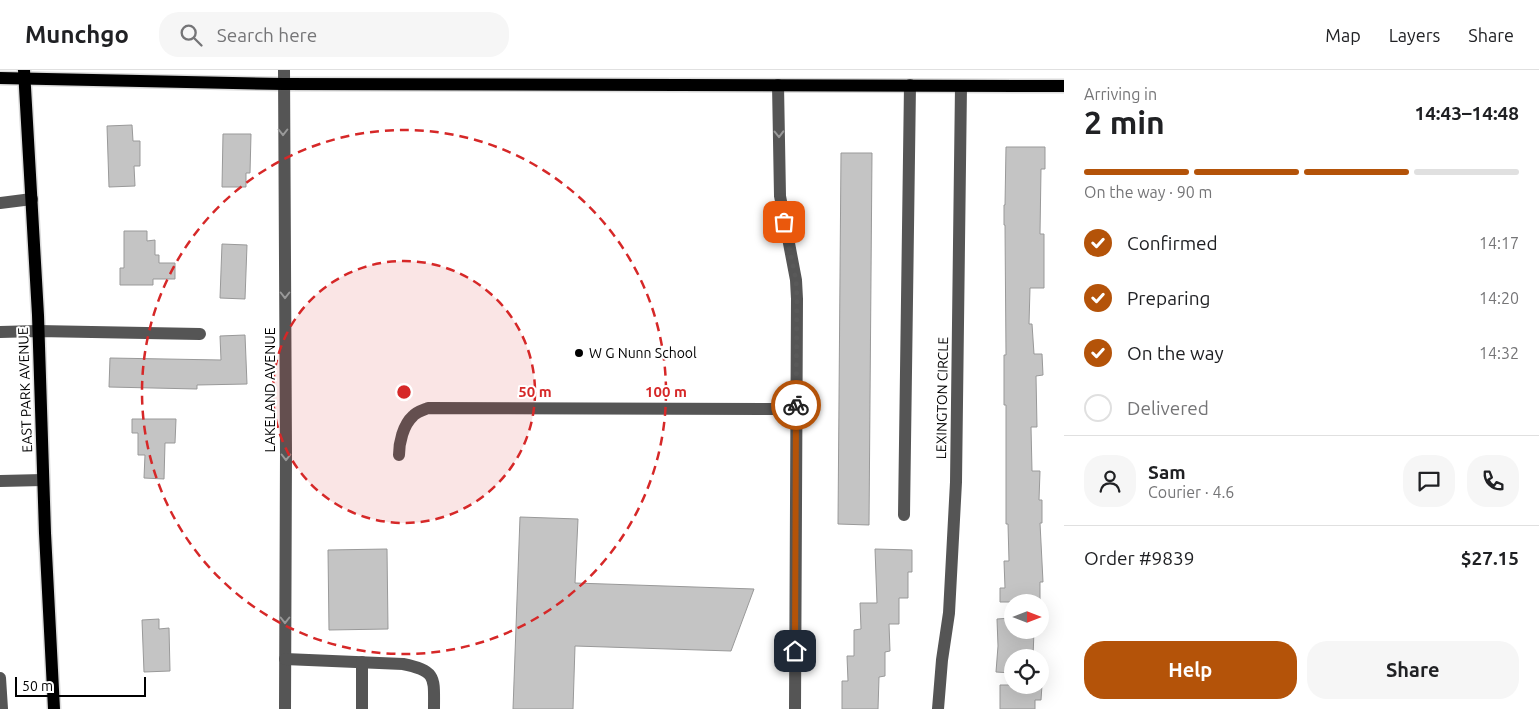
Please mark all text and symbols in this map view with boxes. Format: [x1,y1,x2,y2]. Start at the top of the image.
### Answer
search box [159,12,509,57]
text: Munchgo [25,21,129,48]
icon: search [177,21,205,49]
text: Search here [217,24,317,46]
text: Map [1325,25,1361,45]
text: Layers [1389,25,1440,45]
text: Share [1468,25,1514,45]
text: Arriving in [1084,85,1157,103]
text: 14:43–14:48 [1414,102,1519,124]
text: 2 min [1084,104,1165,140]
one-way arrow [278,129,288,137]
one-way arrow [774,130,784,138]
text: On the way · 90 m [1084,183,1212,201]
pin [763,201,805,243]
icon: bag [770,208,798,236]
icon: check [1084,229,1112,257]
text: Confirmed [1127,232,1218,254]
text: 14:17 [1479,234,1519,252]
icon: check [1084,284,1112,312]
text: Preparing [1127,287,1211,309]
text: 14:20 [1479,289,1519,307]
one-way arrow [279,291,290,299]
street label: EAST PARK AVENUE [15,327,35,453]
street label: LAKELAND AVENUE [262,327,278,453]
street label: LEXINGTON CIRCLE [933,337,951,459]
icon: check [1084,339,1112,367]
text: On the way [1127,342,1224,364]
text: 14:32 [1479,344,1519,362]
place label: W G Nunn School [589,345,697,361]
marker: W G Nunn School [573,347,585,359]
courier [771,380,821,430]
centre of rings [395,383,413,401]
text: 50 m [518,383,552,400]
text: 100 m [645,383,687,400]
icon: bike [782,391,810,419]
text: Delivered [1127,397,1209,419]
one-way arrow [281,454,291,462]
button: person [1084,455,1136,507]
button: chat [1403,455,1455,507]
button: phone [1467,455,1519,507]
text: Sam [1148,461,1186,483]
text: Courier · 4.6 [1148,483,1234,501]
text: Order #9839 [1084,547,1194,569]
text: $27.15 [1461,547,1519,569]
north arrow [1004,594,1049,639]
map controls [1004,594,1049,694]
one-way arrow [280,616,290,624]
pin [774,630,816,672]
icon: home [781,637,809,665]
button: Help [1084,641,1297,699]
button: Share [1307,641,1519,699]
button: locate [1004,649,1049,694]
scale bar [15,674,146,697]
text: 50 m [22,678,53,694]

